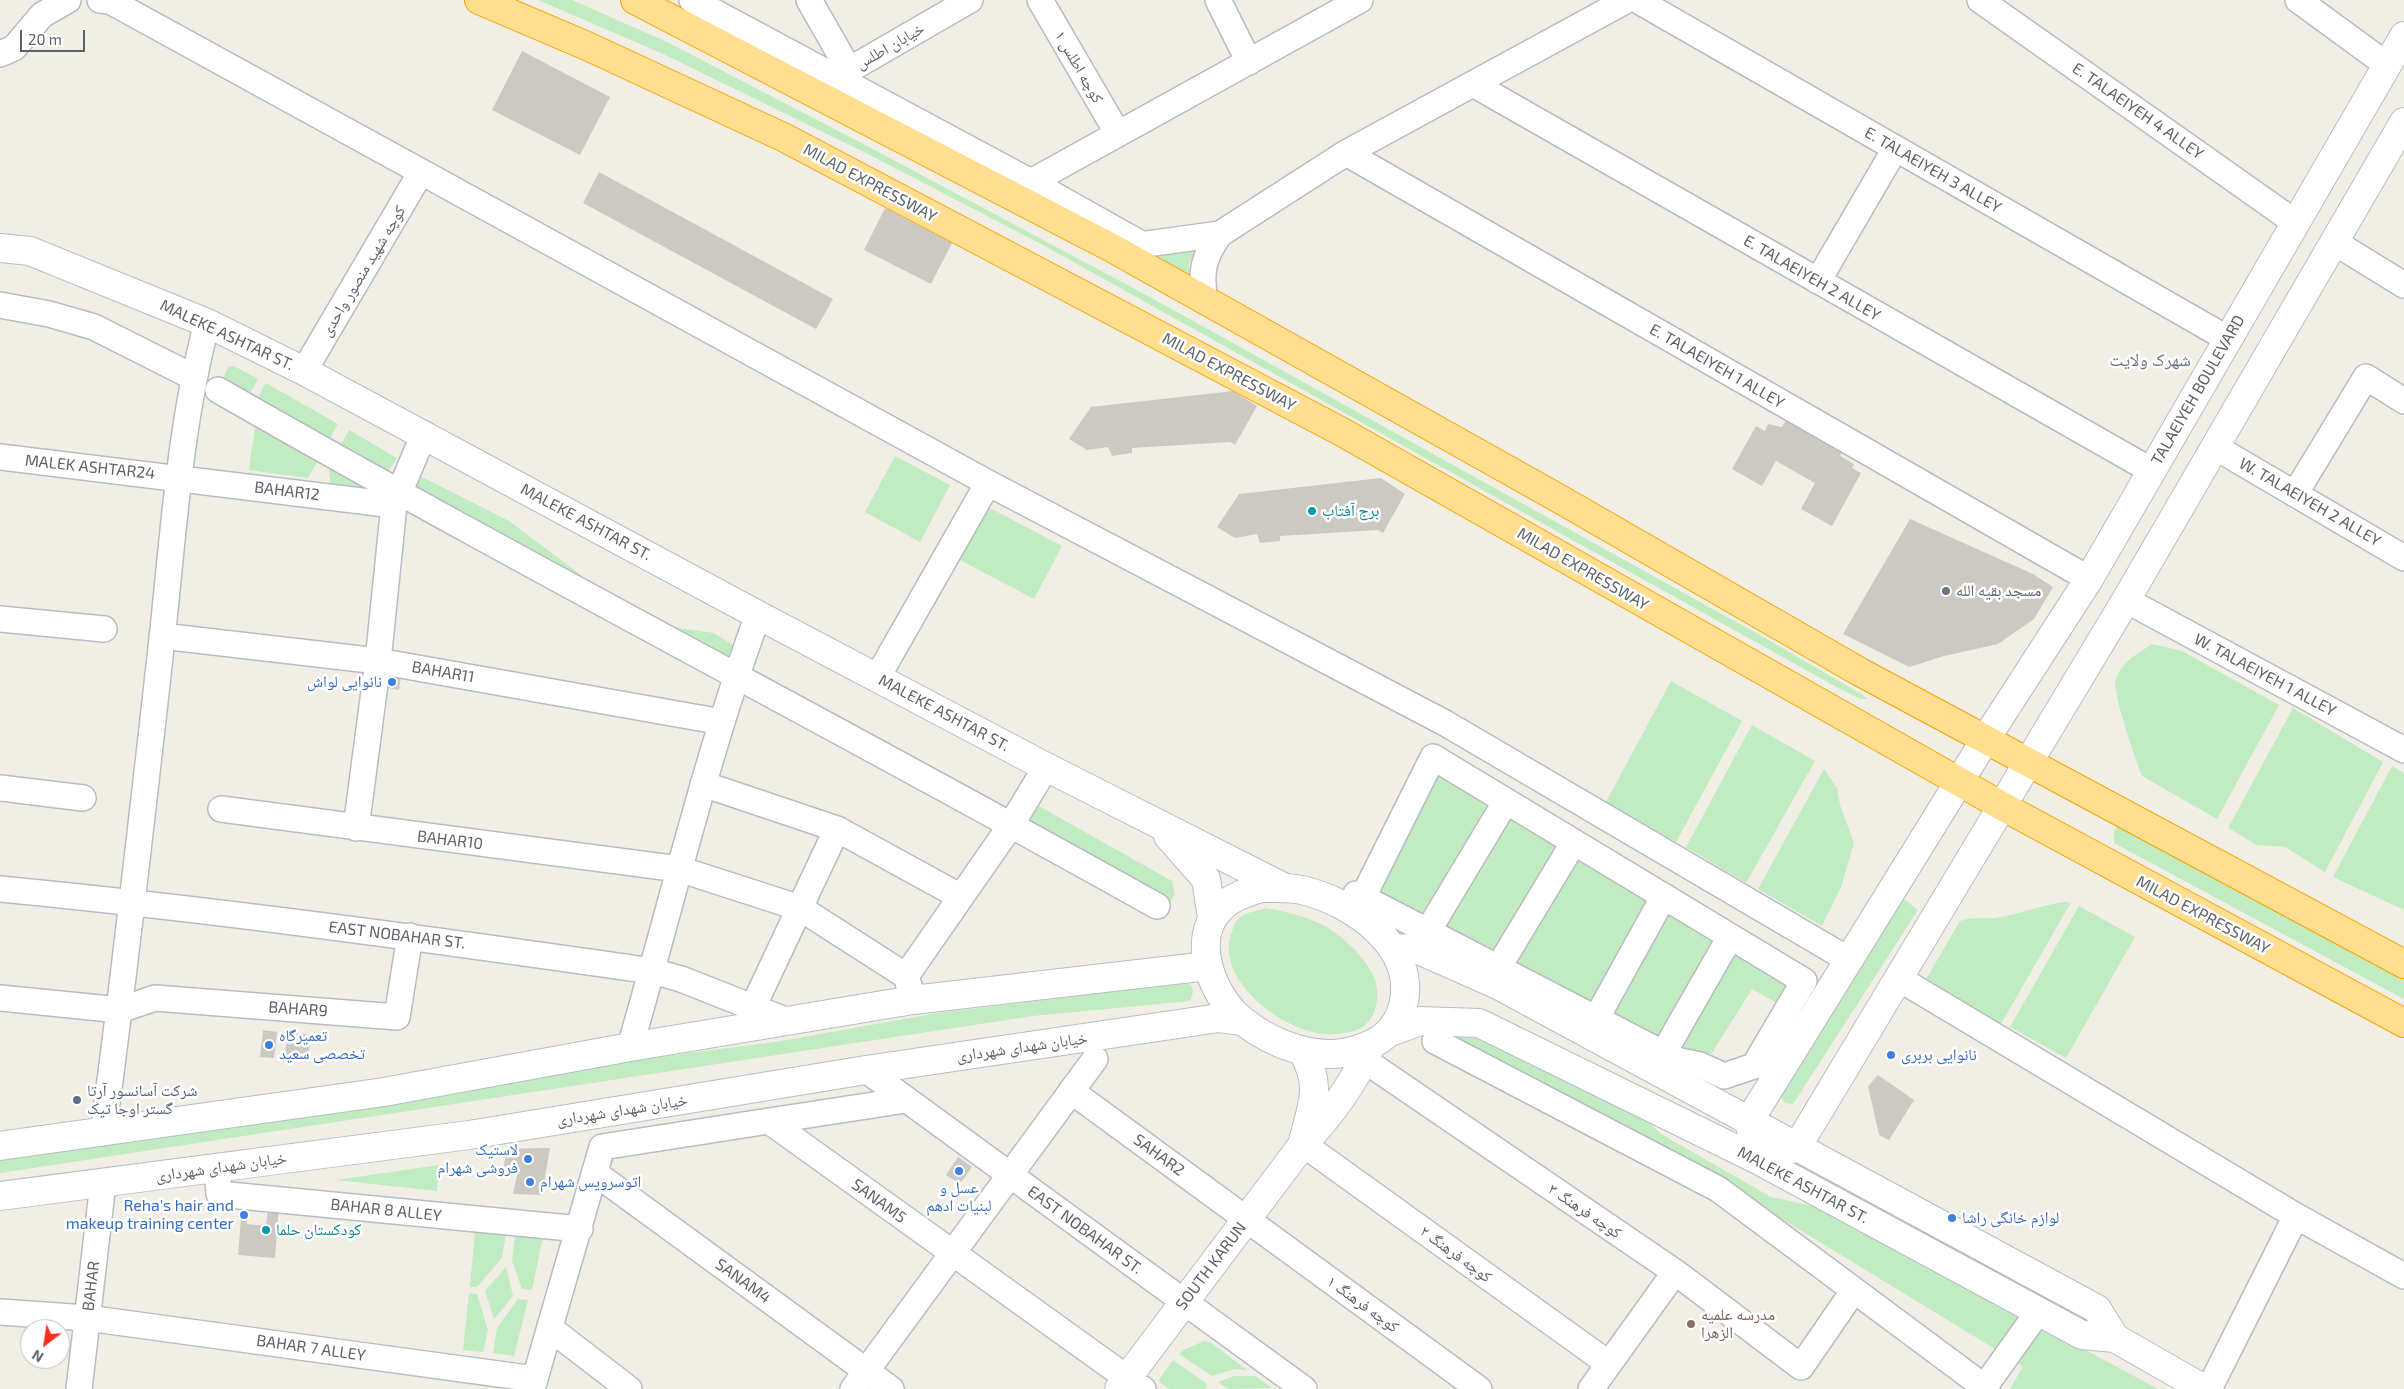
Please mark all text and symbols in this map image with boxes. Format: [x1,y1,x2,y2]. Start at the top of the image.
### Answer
street label: خیابان اطلس [852,19,928,73]
scale bar [22,20,88,52]
street label: کوچه اطلس ۱ [1051,27,1107,107]
text: 20 m [28,30,62,48]
street label: E. TALAEIYEH 4 ALLEY [2069,58,2207,164]
street label: E. TALAEIYEH 3 ALLEY [1861,123,2005,217]
street label: MILAD EXPRESSWAY [800,140,940,226]
street label: کوچه شهید منصور واحدی [316,202,410,340]
street label: E. TALAEIYEH 2 ALLEY [1740,231,1884,325]
street label: MALEKE ASHTAR ST. [157,296,297,374]
street label: TALAEIYEH BOULEVARD [2147,312,2249,468]
street label: E. TALAEIYEH 1 ALLEY [1646,320,1788,412]
street label: MILAD EXPRESSWAY [1159,329,1299,415]
district label: شهرک ولایت [2109,349,2191,371]
street label: MALEK ASHTAR24 [24,451,156,483]
street label: W. TALAEIYEH 2 ALLEY [2236,453,2384,551]
street label: BAHAR12 [253,477,321,505]
street label: MALEKE ASHTAR ST. [517,479,655,565]
place label: برج آفتاب [1322,501,1379,521]
marker: برج آفتاب [1306,505,1318,517]
street label: MILAD EXPRESSWAY [1514,524,1652,614]
place label: مسجد بقیه الله [1956,581,2041,601]
marker: مسجد بقیه الله [1940,585,1952,597]
street label: W. TALAEIYEH 1 ALLEY [2191,629,2339,721]
street label: BAHAR11 [410,657,476,687]
street label: MALEKE ASHTAR ST. [875,670,1013,756]
place label: نانوایی لواش [307,672,382,692]
marker: نانوایی لواش [386,676,398,688]
street label: BAHAR10 [416,826,484,854]
street label: MILAD EXPRESSWAY [2133,872,2273,958]
street label: EAST NOBAHAR ST. [327,917,467,953]
street label: BAHAR9 [268,997,328,1021]
place label: تعمیرگاه تخصصی سعید [279,1026,365,1064]
street label: خیابان شهدای شهرداری [955,1028,1089,1066]
marker: تعمیرگاه تخصصی سعید [263,1039,275,1051]
place label: نانوایی بربری [1901,1045,1977,1065]
marker: نانوایی بربری [1885,1049,1897,1061]
place label: شرکت آسانسور آرتا گستر اوجا تیک [87,1081,197,1119]
street label: خیابان شهدای شهرداری [555,1090,689,1130]
marker: شرکت آسانسور آرتا گستر اوجا تیک [71,1094,83,1106]
street label: SAHAR2 [1130,1130,1188,1180]
place label: لاستیک فروشی شهرام [438,1140,518,1178]
street label: MALEKE ASHTAR ST. [1734,1142,1872,1228]
street label: خیابان شهدای شهرداری [154,1148,288,1186]
marker: لاستیک فروشی شهرام [522,1153,534,1165]
marker: عسل و لبنیات ادهم [953,1165,965,1177]
place label: اتوسرویس شهرام [540,1172,641,1192]
street label: SANAM5 [848,1175,910,1227]
marker: اتوسرویس شهرام [524,1176,536,1188]
place label: عسل و لبنیات ادهم [926,1178,992,1216]
street label: کوچه فرهنگ ۳ [1545,1179,1625,1243]
street label: EAST NOBAHAR ST. [1024,1182,1146,1278]
street label: BAHAR 8 ALLEY [329,1195,443,1225]
place label: Reha's hair and makeup training center [66,1196,234,1234]
place label: لوازم خانگی راشا [1962,1208,2059,1228]
marker: Reha's hair and makeup training center [238,1209,250,1221]
marker: لوازم خانگی راشا [1946,1212,1958,1224]
street label: SOUTH KARUN [1172,1218,1250,1314]
place label: کودکستان حلما [276,1220,362,1240]
street label: کوچه فرهنگ ۲ [1416,1221,1496,1287]
marker: کودکستان حلما [260,1224,272,1236]
street label: SANAM4 [711,1254,775,1308]
street label: BAHAR [78,1260,104,1312]
street label: کوچه فرهنگ ۱ [1323,1271,1403,1337]
place label: مدرسه علمیه الزهرا [1701,1305,1775,1343]
marker: مدرسه علمیه الزهرا [1685,1318,1697,1330]
north arrow [20,1319,70,1369]
street label: BAHAR 7 ALLEY [255,1331,367,1365]
text: N [29,1347,46,1366]

